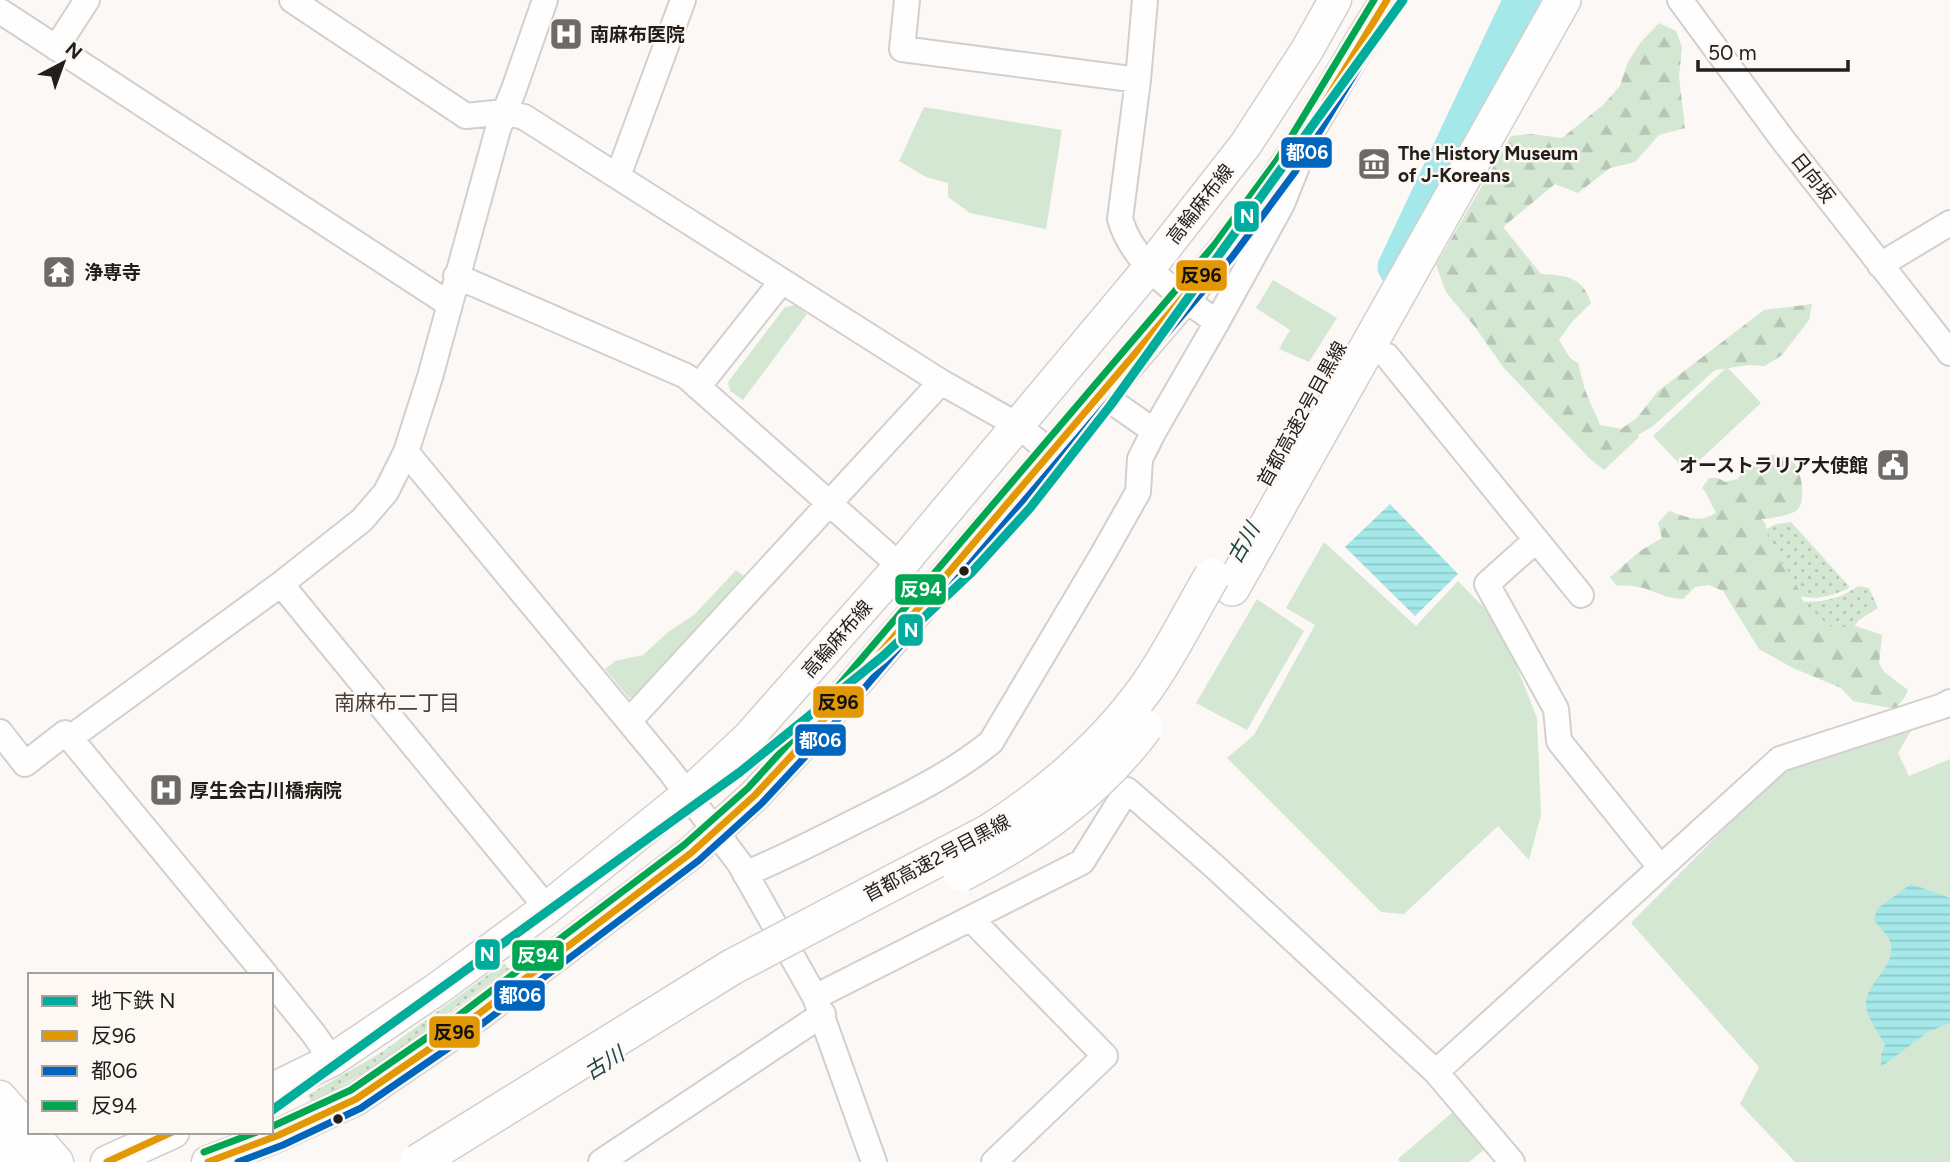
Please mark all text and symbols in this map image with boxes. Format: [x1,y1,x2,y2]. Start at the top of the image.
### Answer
hospital icon: 南麻布医院 [547,15,585,53]
place label: 南麻布医院 [590,23,685,46]
north arrow [28,28,98,98]
scale bar [1698,28,1848,72]
text: N [61,37,87,64]
text: 50 m [1708,40,1757,65]
line badge: 都06 [1280,136,1333,169]
text: 都06 [1286,141,1328,164]
place label: The History Museum of J-Koreans [1398,142,1578,187]
museum icon: The History Museum of J-Koreans [1355,145,1393,183]
street label: 日向坂 [1786,148,1840,208]
street label: 高輪麻布線 [1162,159,1238,249]
line badge: N [1233,200,1260,233]
text: N [1240,205,1254,228]
temple icon: 浄専寺 [40,253,78,291]
line badge: 反96 [1175,259,1228,292]
place label: 浄専寺 [84,261,141,284]
text: 反96 [1180,264,1222,287]
street label: 首都高速2号目黒線 [1253,337,1351,491]
public building icon: オーストラリア大使館 [1874,446,1912,484]
place label: オーストラリア大使館 [1679,454,1868,477]
water label: 古川 [1222,517,1265,567]
unlabelled marker [957,564,971,578]
line badge: 反94 [894,573,947,606]
text: 反94 [900,578,942,601]
street label: 高輪麻布線 [797,596,877,682]
line badge: N [897,613,924,647]
text: N [904,619,918,642]
line badge: 反96 [812,685,865,719]
district label: 南麻布二丁目 [334,690,460,715]
text: 反96 [817,691,859,714]
line badge: 都06 [794,723,847,757]
text: 都06 [799,729,841,752]
hospital icon: 厚生会古川橋病院 [147,771,185,809]
place label: 厚生会古川橋病院 [190,779,342,802]
street label: 首都高速2号目黒線 [860,810,1014,906]
line badge: N [474,938,501,971]
line badge: 反94 [511,939,565,972]
text: N [480,943,494,966]
text: 反94 [517,944,559,967]
legend [28,973,273,1134]
line badge: 都06 [493,979,546,1012]
text: 都06 [499,984,541,1007]
text: 地下鉄 N [91,988,175,1013]
line badge: 反96 [428,1015,481,1049]
text: 反96 [433,1021,475,1044]
text: 反96 [91,1023,136,1048]
water label: 古川 [580,1040,630,1085]
text: 都06 [91,1058,137,1083]
text: 反94 [91,1093,137,1118]
unlabelled marker [331,1112,345,1126]

